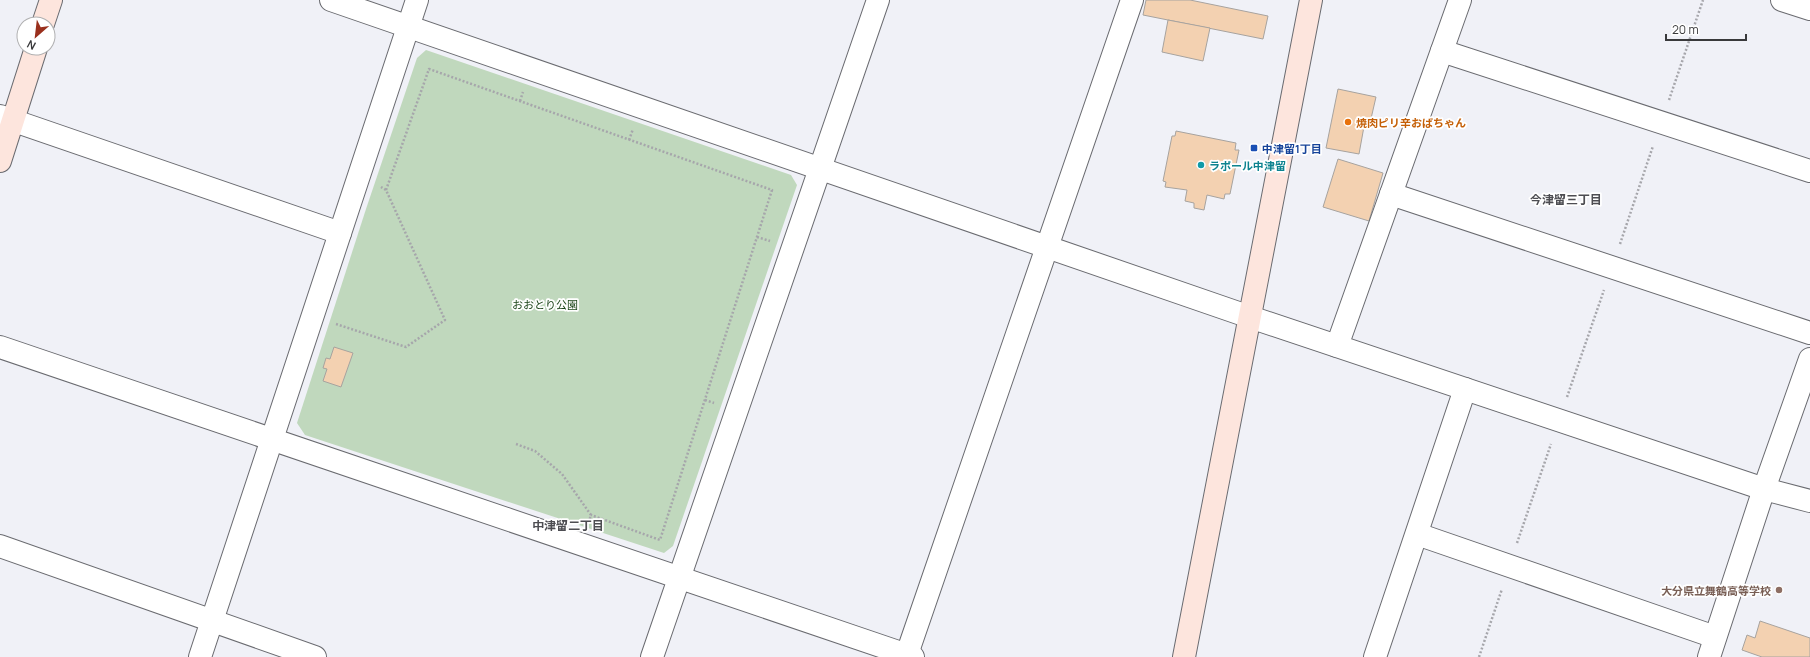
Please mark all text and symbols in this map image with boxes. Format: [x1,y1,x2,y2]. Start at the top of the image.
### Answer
north arrow [16,16,56,56]
scale bar [1666,16,1746,42]
text: 20 m [1672,21,1699,38]
text: N [24,37,38,54]
place label: 焼肉ピリ辛おばちゃん [1356,115,1466,130]
marker: 焼肉ピリ辛おばちゃん [1343,117,1353,127]
place label: 中津留1丁目 [1262,141,1322,156]
marker: 中津留1丁目 [1249,143,1259,153]
place label: ラポール中津留 [1209,158,1286,173]
marker: ラポール中津留 [1196,160,1206,170]
district label: 今津留三丁目 [1530,191,1602,208]
park label: おおとり公園 [512,297,578,312]
district label: 中津留二丁目 [532,517,604,534]
place label: 大分県立舞鶴高等学校 [1661,583,1771,598]
marker: 大分県立舞鶴高等学校 [1774,585,1784,595]

